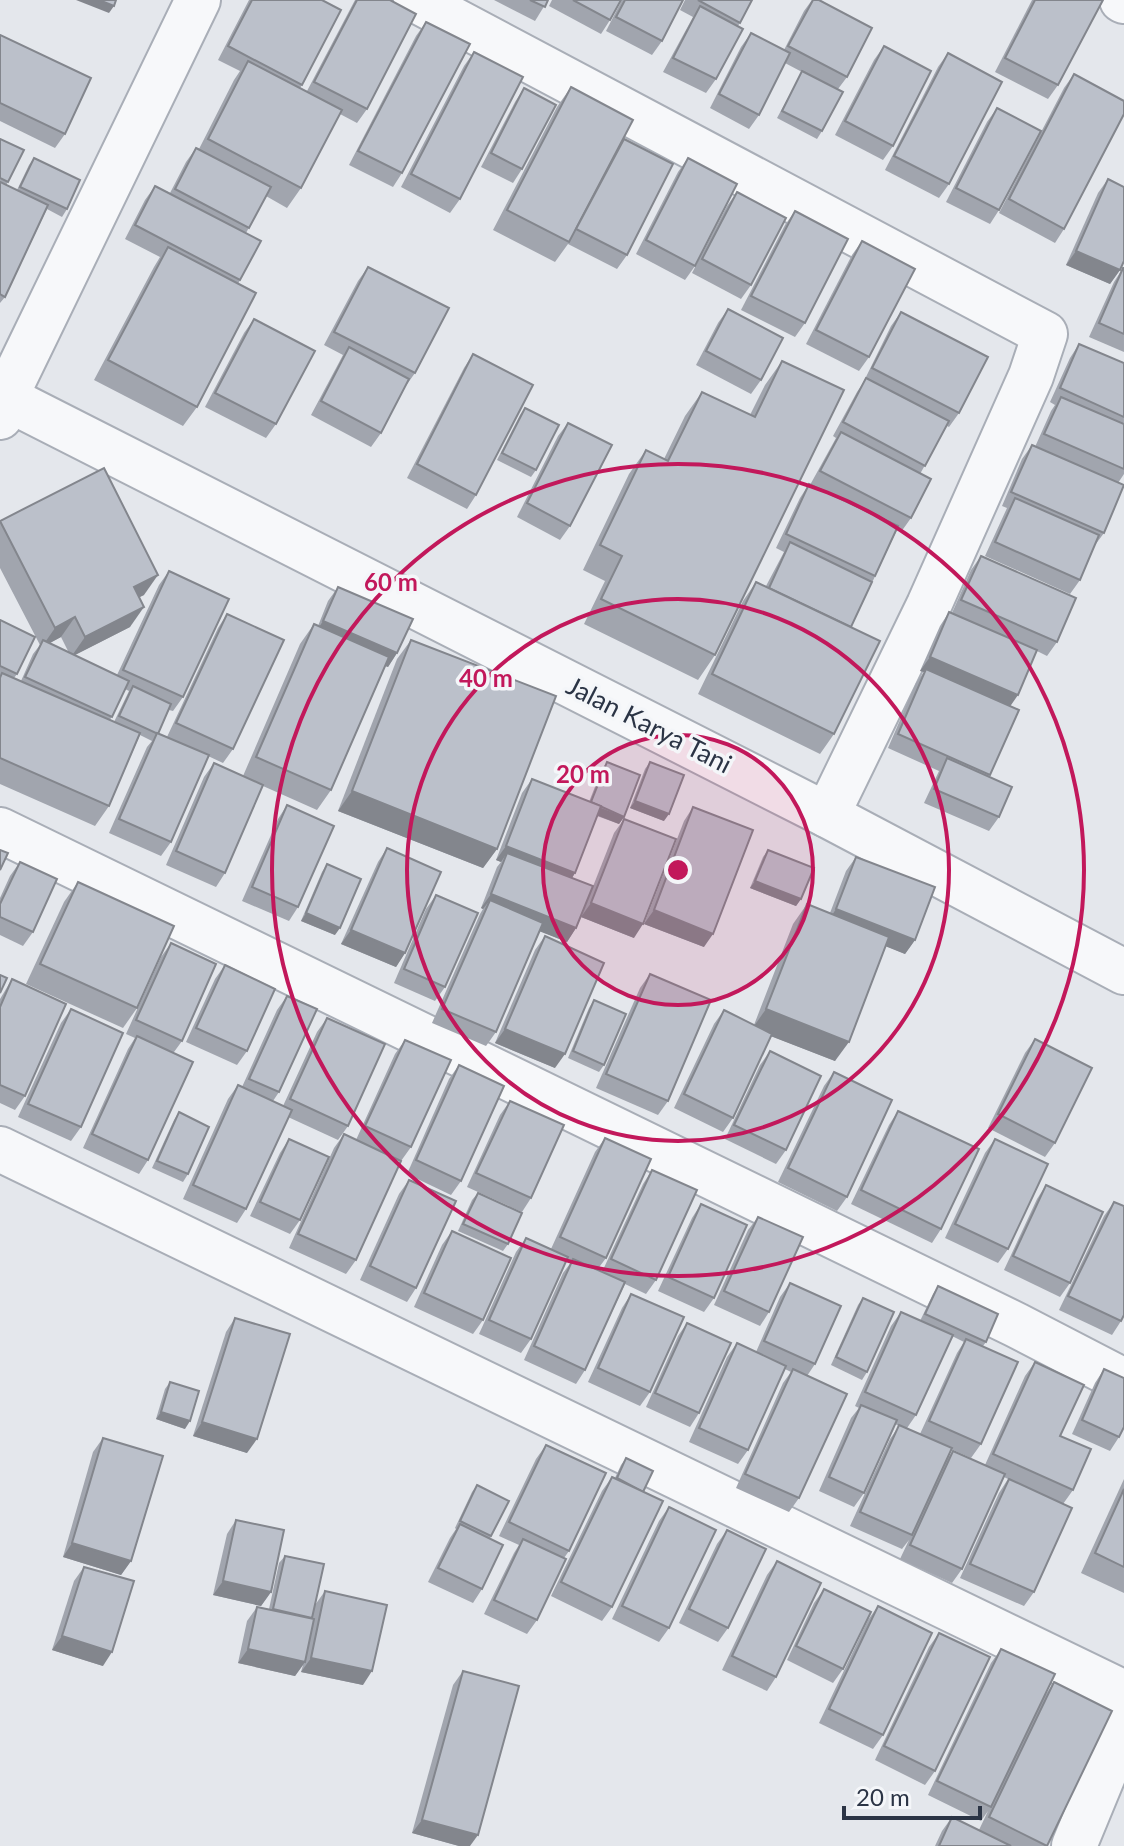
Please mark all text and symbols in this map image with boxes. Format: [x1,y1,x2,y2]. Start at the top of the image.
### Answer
text: 60 m [364,567,418,596]
text: 40 m [459,663,513,692]
street label: Jalan Karya Tani [561,669,737,779]
text: 20 m [556,759,610,788]
centre of rings [664,856,692,884]
scale bar [844,1770,980,1820]
text: 20 m [856,1782,910,1811]

